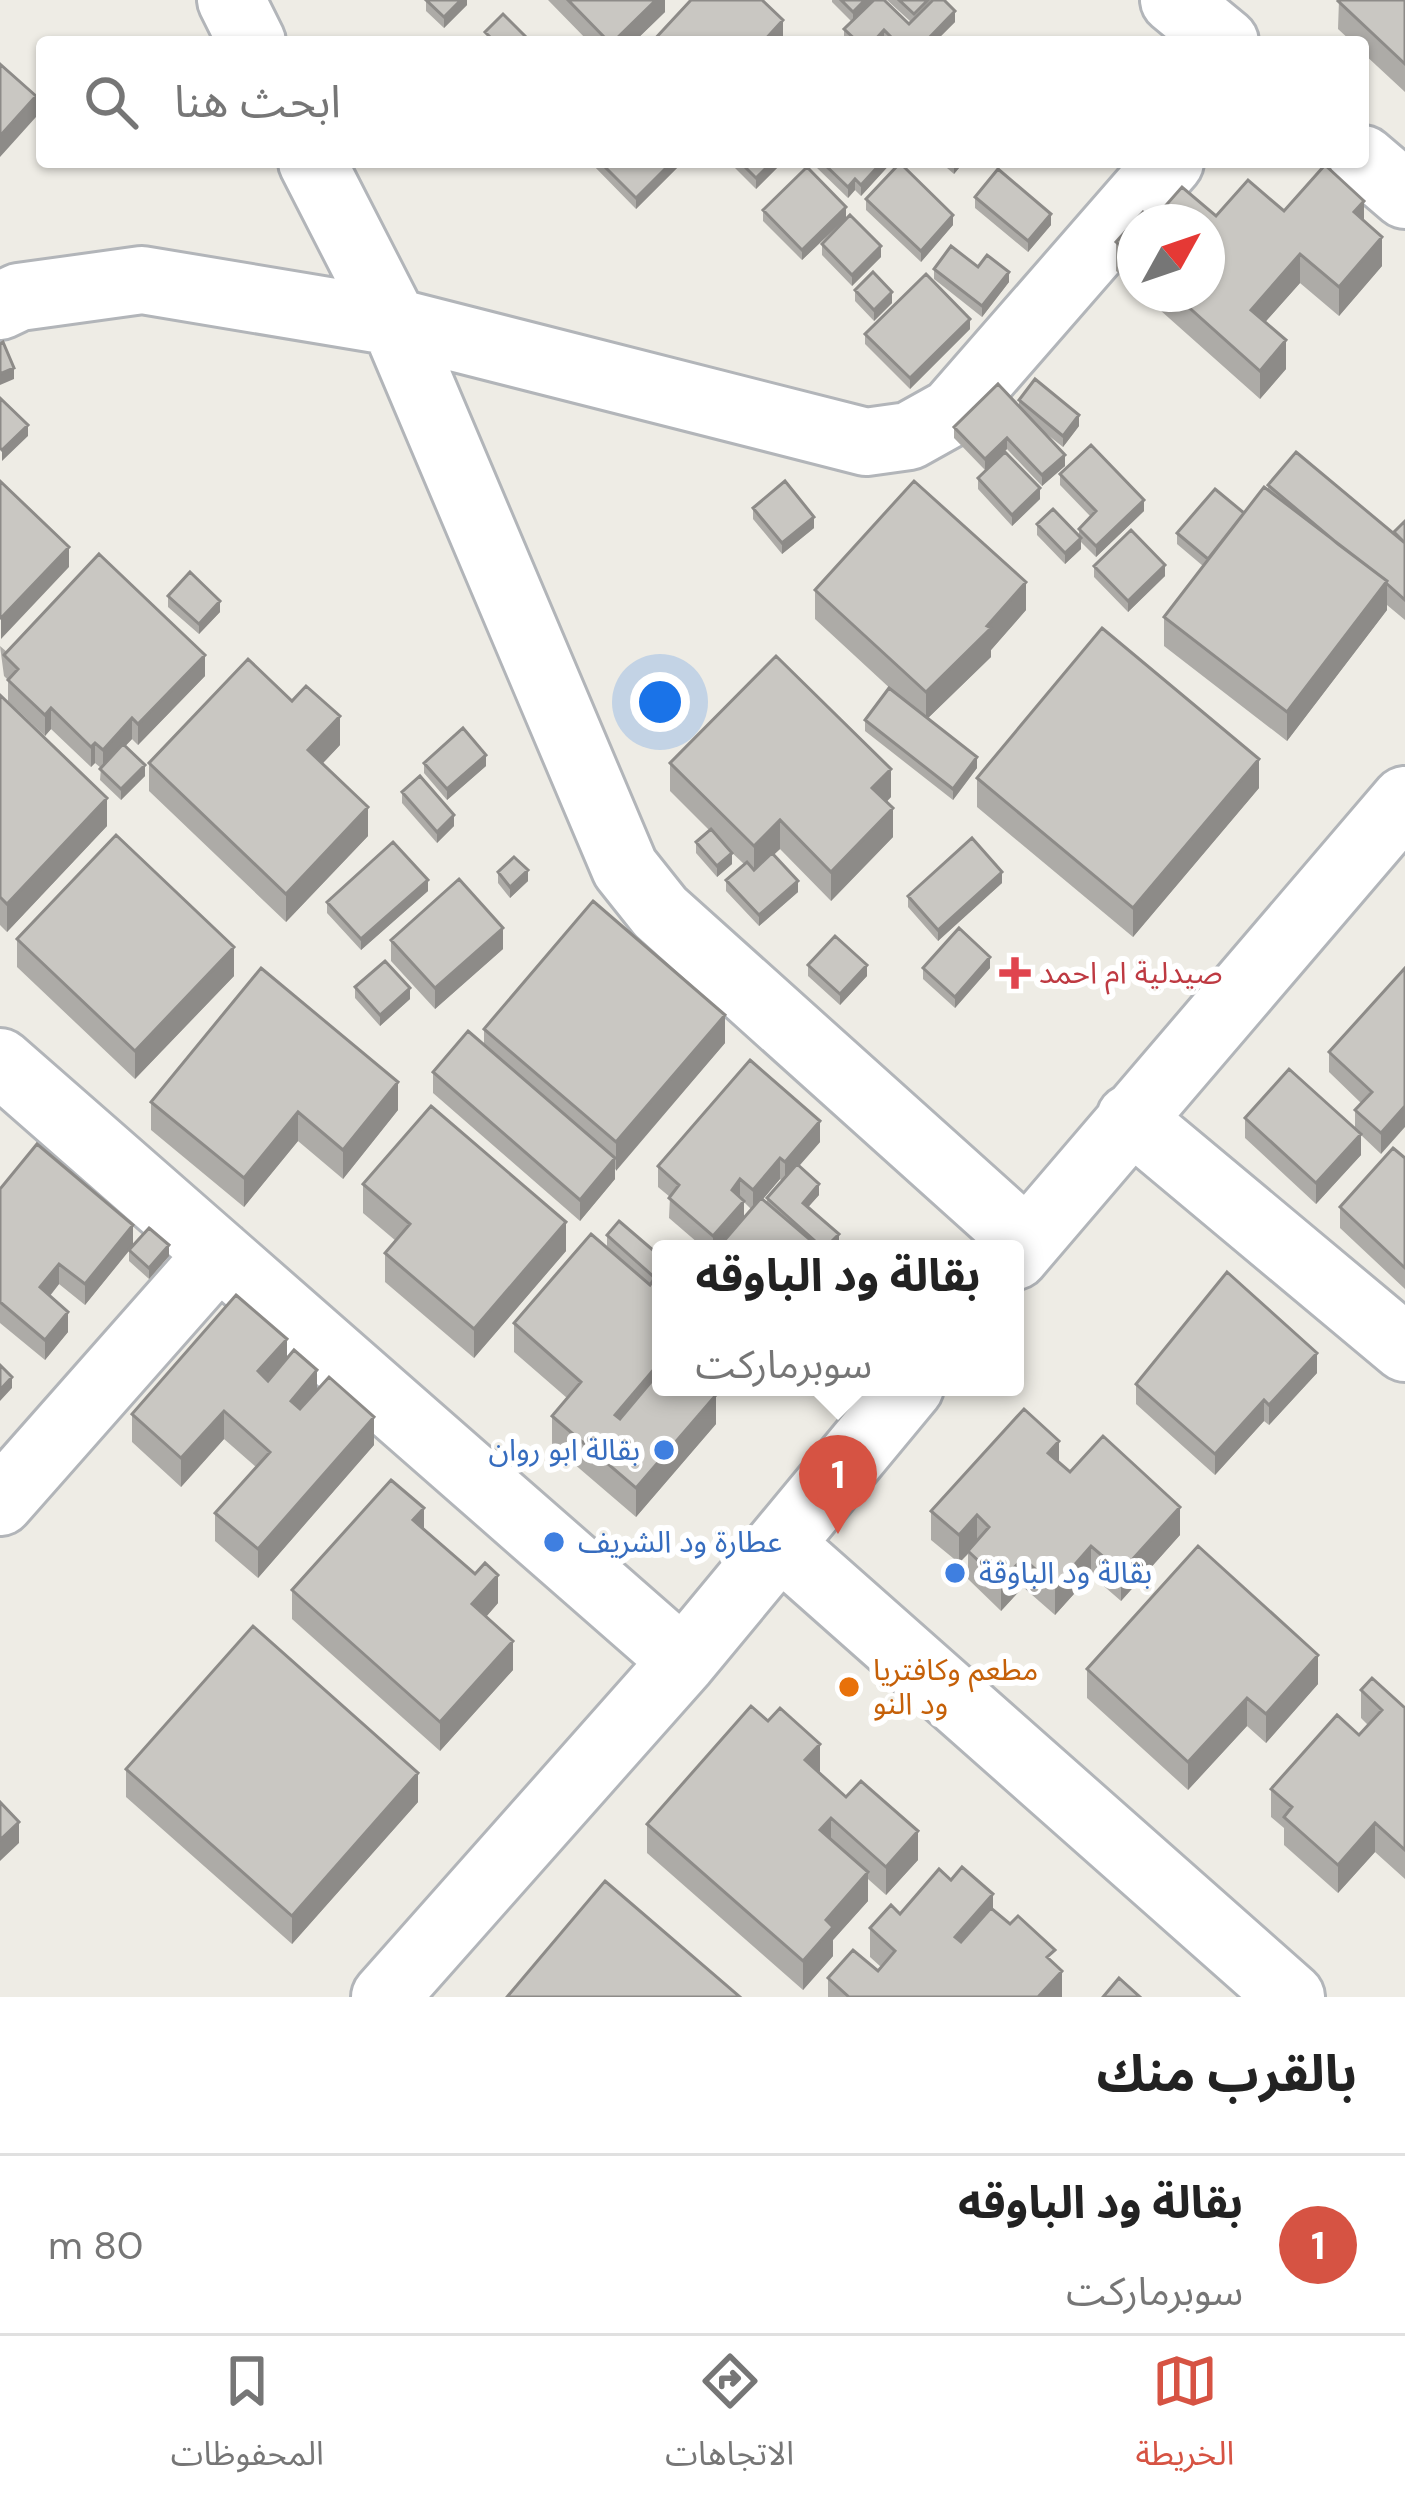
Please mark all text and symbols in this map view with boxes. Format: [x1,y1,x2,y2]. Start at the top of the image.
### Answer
search box [36,36,1369,168]
icon: search [78,69,144,135]
text: ابحث هنا [174,72,341,131]
north arrow [1117,204,1225,312]
your location [630,672,690,732]
place label: صيدلية ام احمد [1039,953,1223,995]
marker: صيدلية ام احمد [1002,960,1028,986]
popup [652,1240,1024,1396]
text: بقالة ود الباوقه [696,1246,981,1305]
text: سوبرماركت [696,1339,872,1390]
place label: بقالة ابو روان [489,1430,640,1469]
pin: 1 [799,1435,877,1534]
marker: بقالة ابو روان [651,1437,677,1463]
place label: عطارة ود الشريف [578,1522,782,1561]
marker: عطارة ود الشريف [541,1529,567,1555]
place label: بقالة ود الباوقة [979,1553,1152,1592]
marker: بقالة ود الباوقة [942,1560,968,1586]
place label: مطعم وكافتريا ود النو [873,1650,1038,1723]
marker: مطعم وكافتريا ود النو [836,1674,862,1700]
text: بالقرب منك [1096,2040,1357,2107]
text: بقالة ود الباوقه [958,2173,1243,2232]
text: 80 m [48,2220,144,2271]
text: 1 [1311,2220,1325,2271]
text: سوبرماركت [1066,2266,1243,2317]
tab: المحفوظات [171,2348,324,2489]
tab: الاتجاهات [665,2348,794,2489]
tab: الخريطة [1135,2348,1234,2489]

